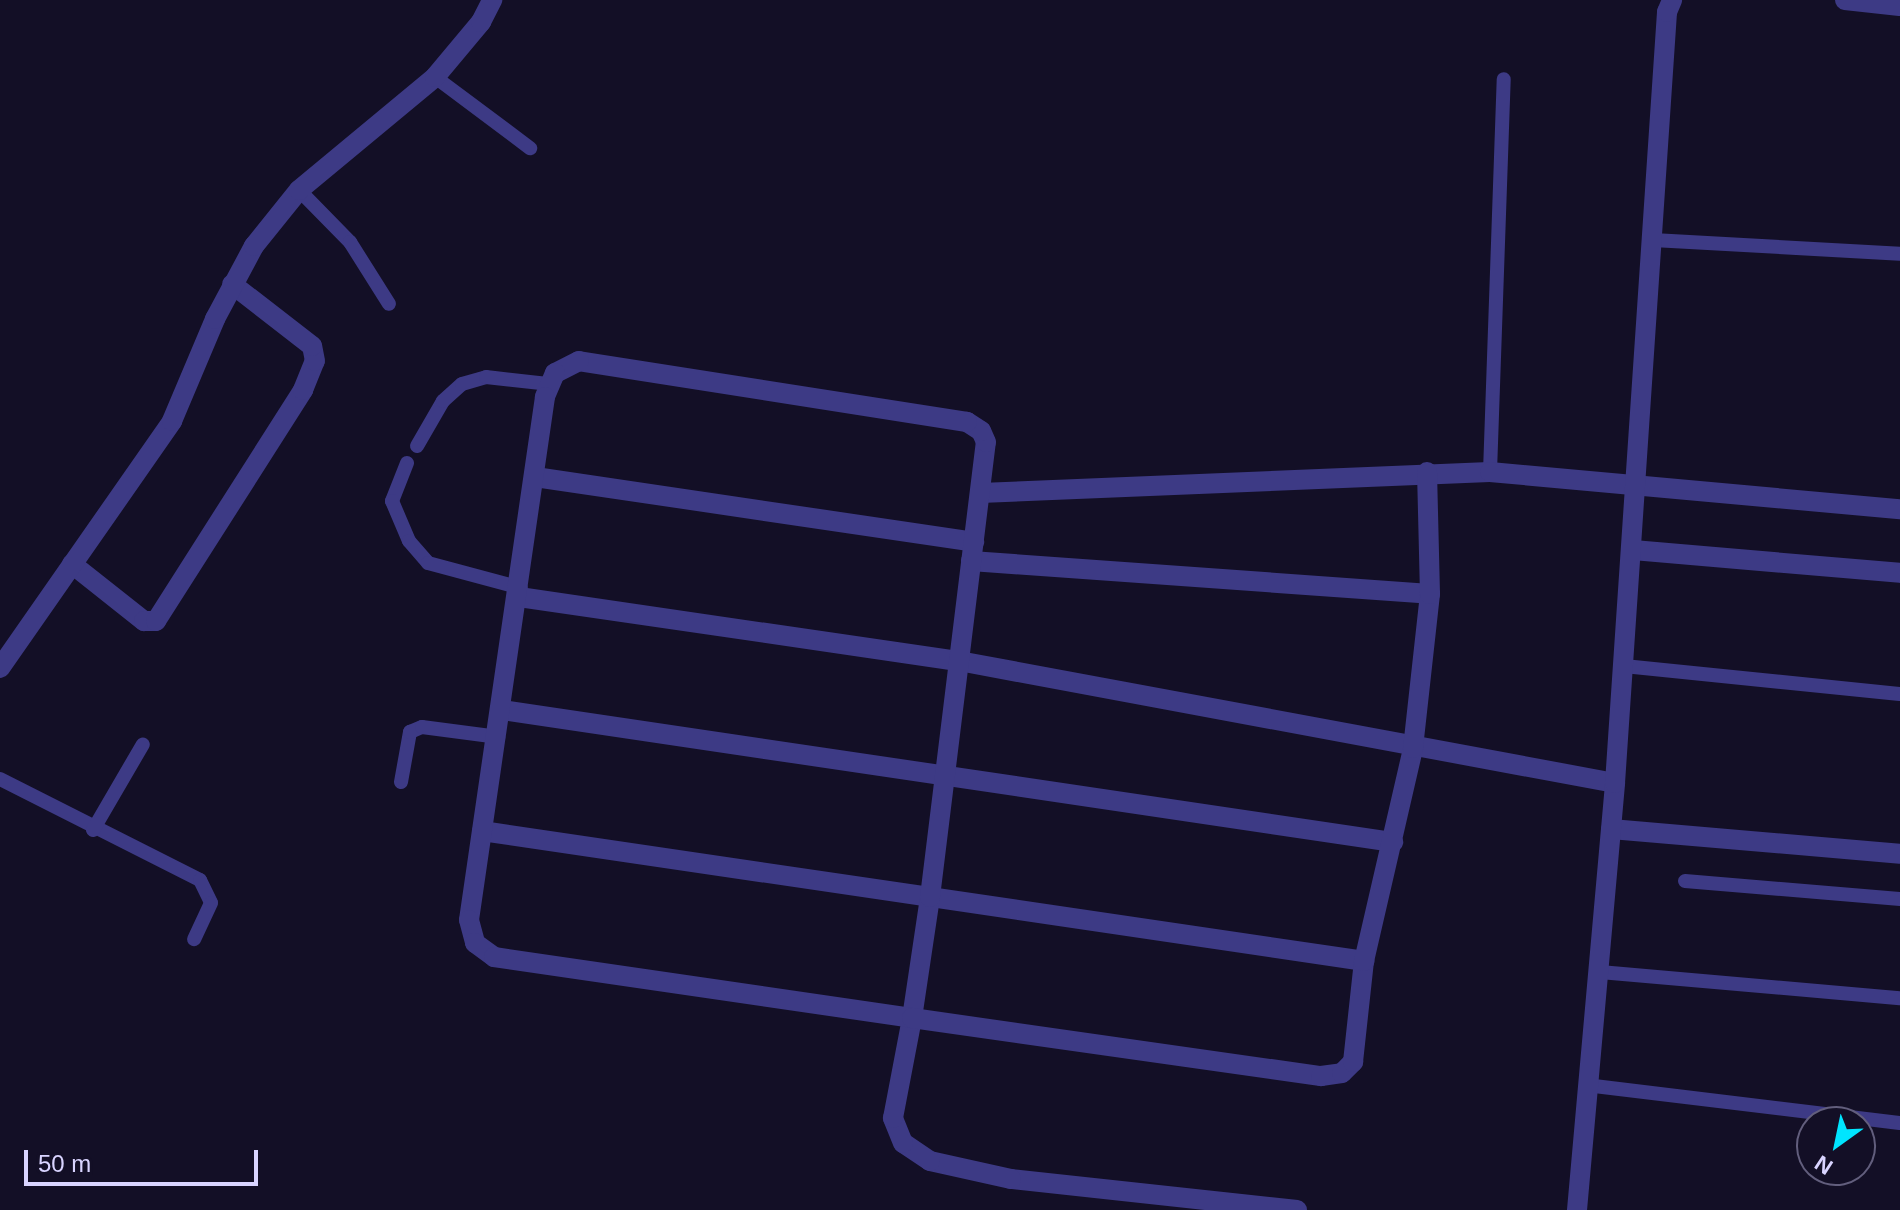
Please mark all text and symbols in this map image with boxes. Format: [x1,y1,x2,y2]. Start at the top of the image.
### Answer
north arrow [1796,1106,1876,1186]
scale bar [28,1134,262,1184]
text: 50 m [38,1150,91,1177]
text: N [1810,1150,1837,1180]

